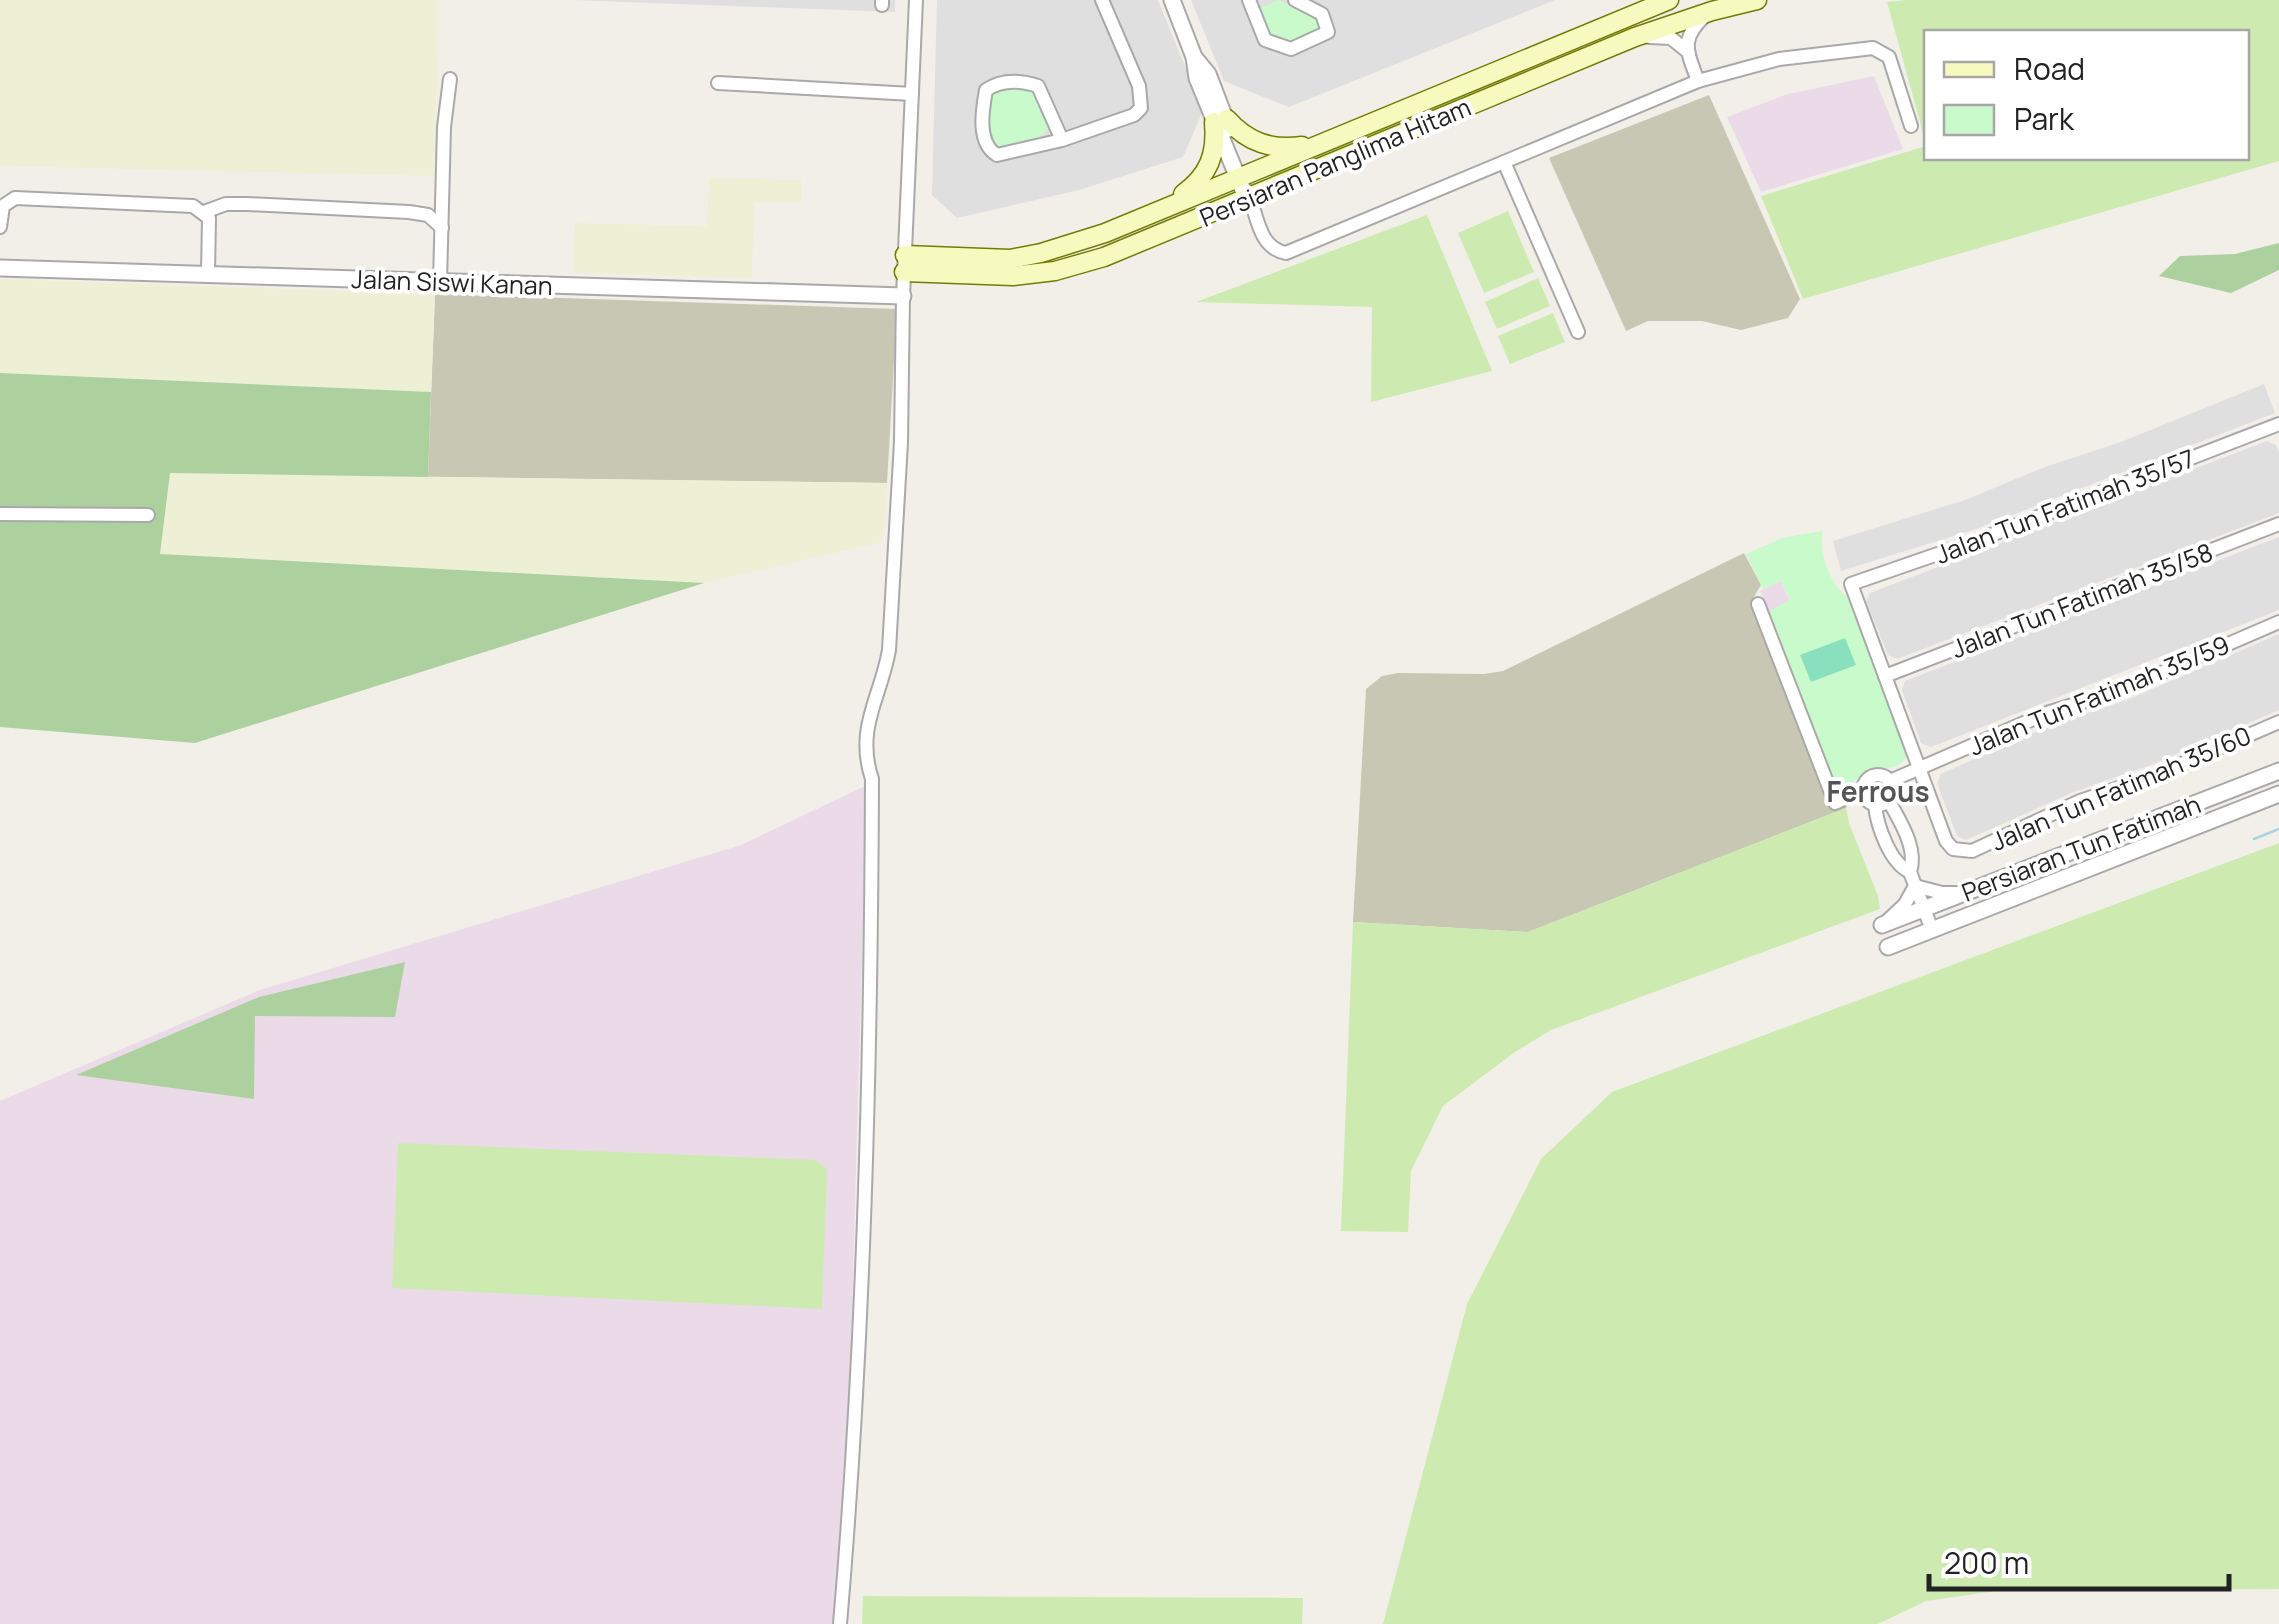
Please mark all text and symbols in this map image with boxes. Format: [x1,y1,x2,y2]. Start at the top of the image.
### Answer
legend [1924,30,2249,160]
text: Road [2014,48,2085,89]
street label: Persiaran Panglima Hitam [1194,89,1476,235]
text: Park [2014,98,2075,139]
street label: Jalan Siswi Kanan [351,261,553,303]
street label: Jalan Tun Fatimah 35/57 [1930,440,2200,572]
street label: Jalan Tun Fatimah 35/58 [1946,534,2218,666]
street label: Jalan Tun Fatimah 35/59 [1964,627,2234,763]
street label: Jalan Tun Fatimah 35/60 [1986,717,2256,859]
district label: Ferrous [1826,772,1930,810]
street label: Persiaran Tun Fatimah [1956,786,2206,910]
scale bar [1929,1529,2229,1591]
text: 200 m [1944,1542,2029,1583]

